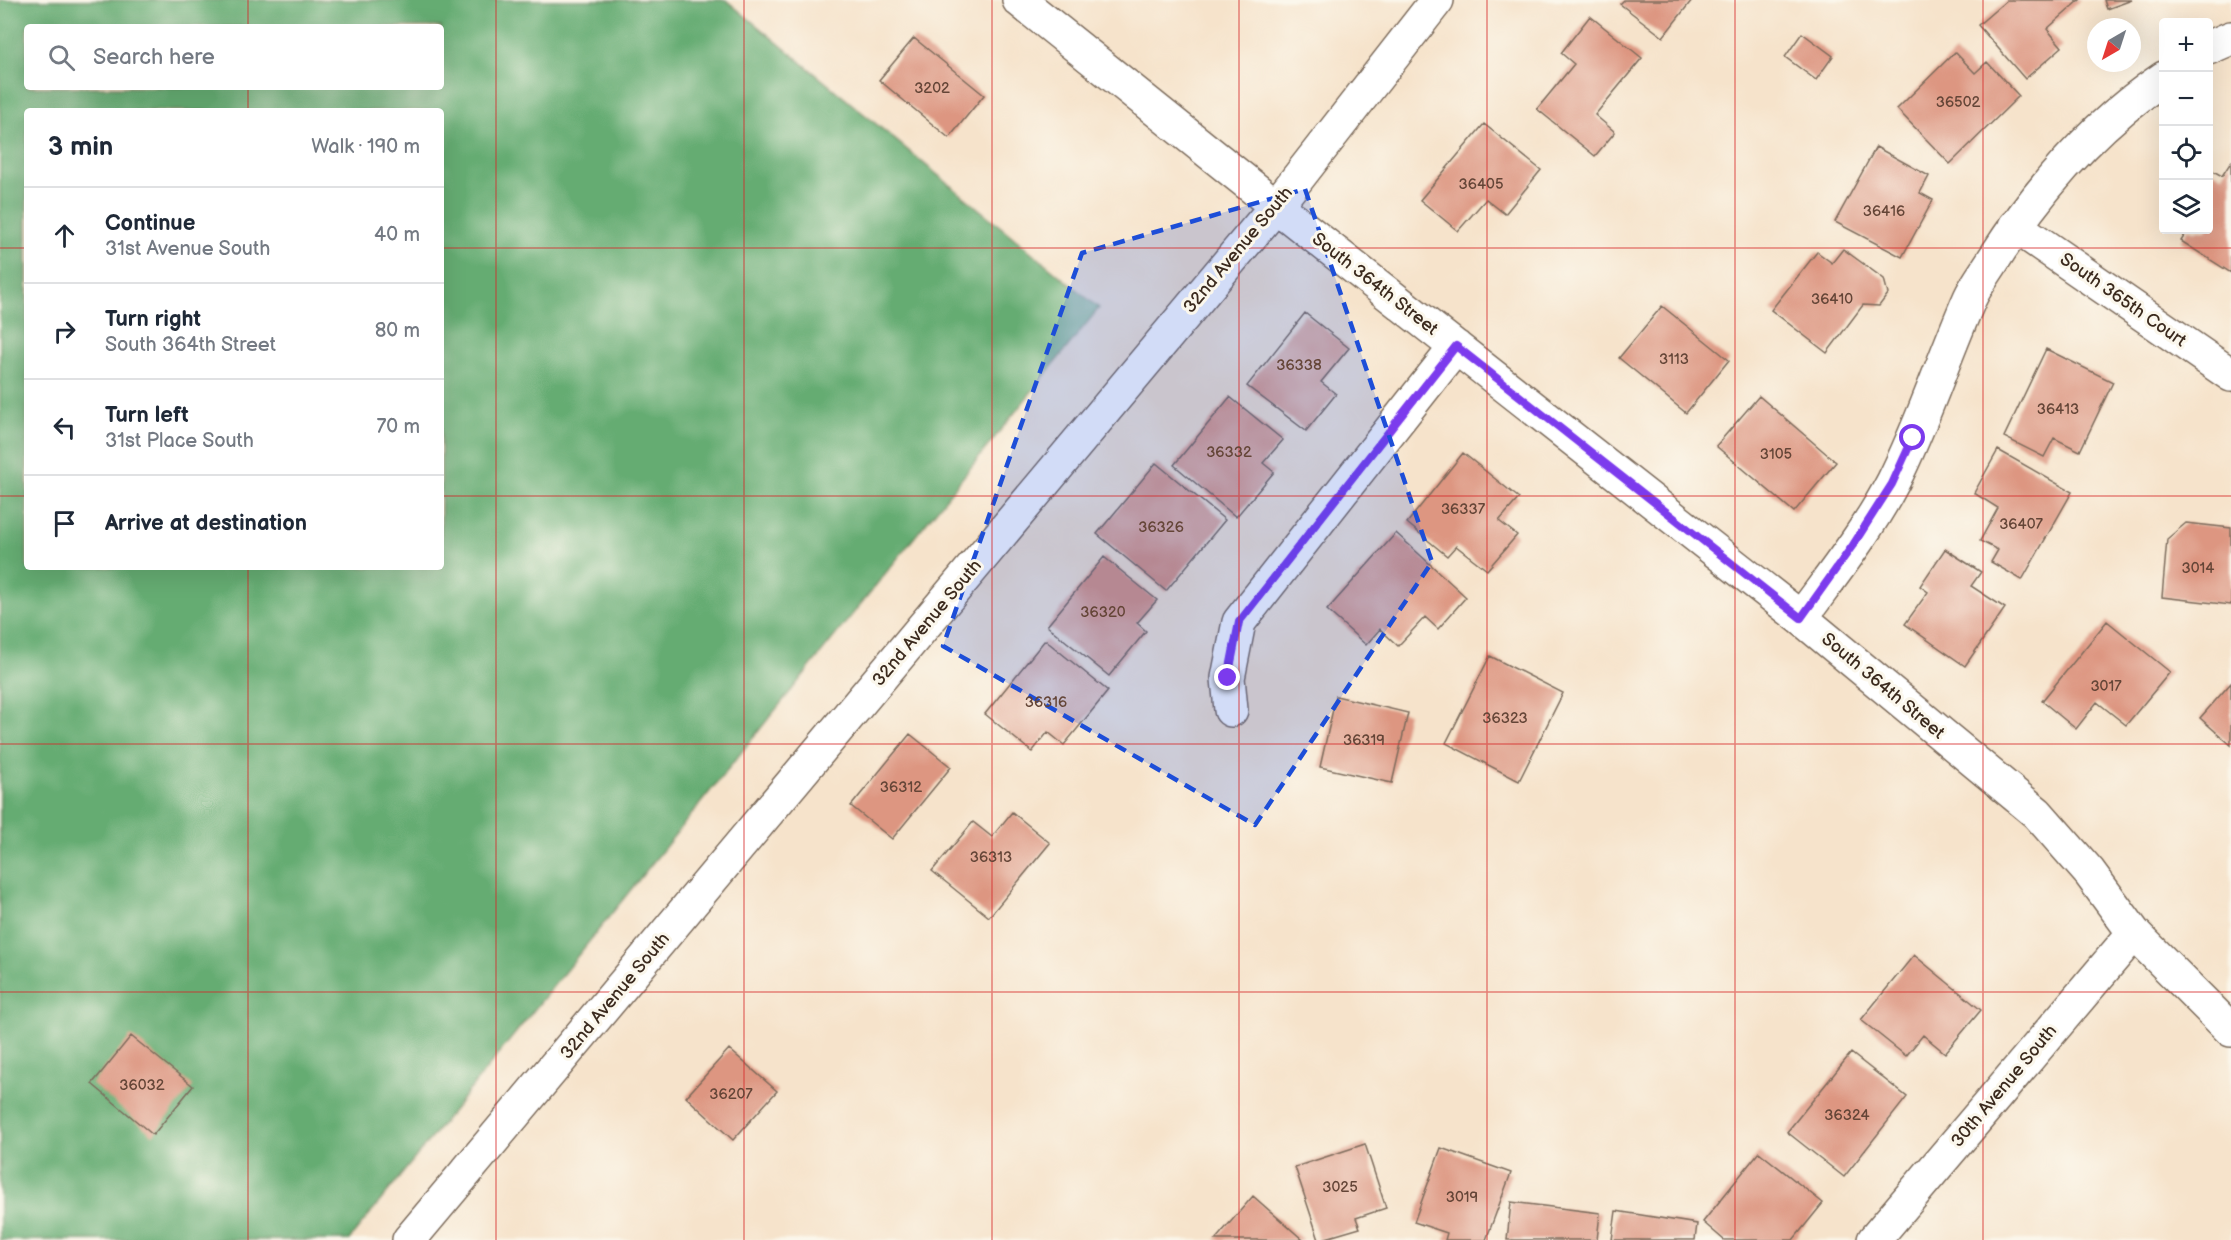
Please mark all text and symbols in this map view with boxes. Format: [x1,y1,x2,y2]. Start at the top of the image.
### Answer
north arrow [2087,18,2141,72]
map controls [2159,18,2213,234]
button: + [2159,18,2213,72]
search box [24,24,444,90]
icon: search [45,41,78,74]
text: Search here [93,44,215,71]
button: − [2159,72,2213,126]
house number: 3202 [914,79,950,98]
house number: 36502 [1936,93,1980,112]
button: locate [2159,126,2213,180]
text: 3 min [48,132,113,163]
text: Walk · 190 m [311,135,420,159]
house number: 36405 [1459,175,1503,194]
button: layers [2159,180,2213,234]
street label: 32nd Avenue South [1179,183,1297,317]
house number: 36416 [1863,202,1905,221]
text: Continue [105,210,195,237]
icon: ahead [48,219,81,252]
text: 40 m [374,223,420,247]
street label: South 364th Street [1308,228,1442,340]
text: 31st Avenue South [105,237,270,261]
street label: South 365th Court [2056,249,2190,352]
house number: 36410 [1811,290,1853,309]
text: Turn right [105,306,201,333]
icon: right [48,315,81,348]
text: 80 m [375,319,420,343]
text: South 364th Street [105,333,276,357]
house number: 3113 [1659,350,1689,369]
house number: 36338 [1276,356,1322,375]
house number: 36413 [2037,400,2079,419]
text: Turn left [105,402,189,429]
icon: left [48,411,81,444]
text: 70 m [376,415,420,439]
route start [1899,424,1925,450]
text: 31st Place South [105,429,254,453]
house number: 36332 [1206,443,1252,462]
house number: 3105 [1760,445,1792,464]
house number: 36337 [1441,500,1486,519]
icon: arrive [48,507,81,540]
text: Arrive at destination [105,510,307,537]
house number: 36407 [1999,515,2043,534]
house number: 36326 [1138,518,1184,537]
street label: 32nd Avenue South [868,556,986,690]
house number: 3014 [2181,559,2215,578]
house number: 36320 [1080,603,1126,622]
street label: South 364th Street [1817,629,1949,744]
route end [1214,664,1240,690]
house number: 3017 [2090,677,2122,696]
house number: 36316 [1025,693,1067,712]
house number: 36323 [1482,709,1528,728]
house number: 36319 [1343,731,1385,750]
house number: 36312 [880,778,922,797]
house number: 36313 [970,848,1012,867]
street label: 32nd Avenue South [556,929,674,1063]
street label: 30th Avenue South [1947,1020,2061,1151]
house number: 36032 [119,1076,165,1095]
house number: 36207 [709,1085,753,1104]
house number: 36324 [1824,1106,1870,1125]
house number: 3025 [1322,1178,1358,1197]
house number: 3019 [1446,1188,1478,1207]

